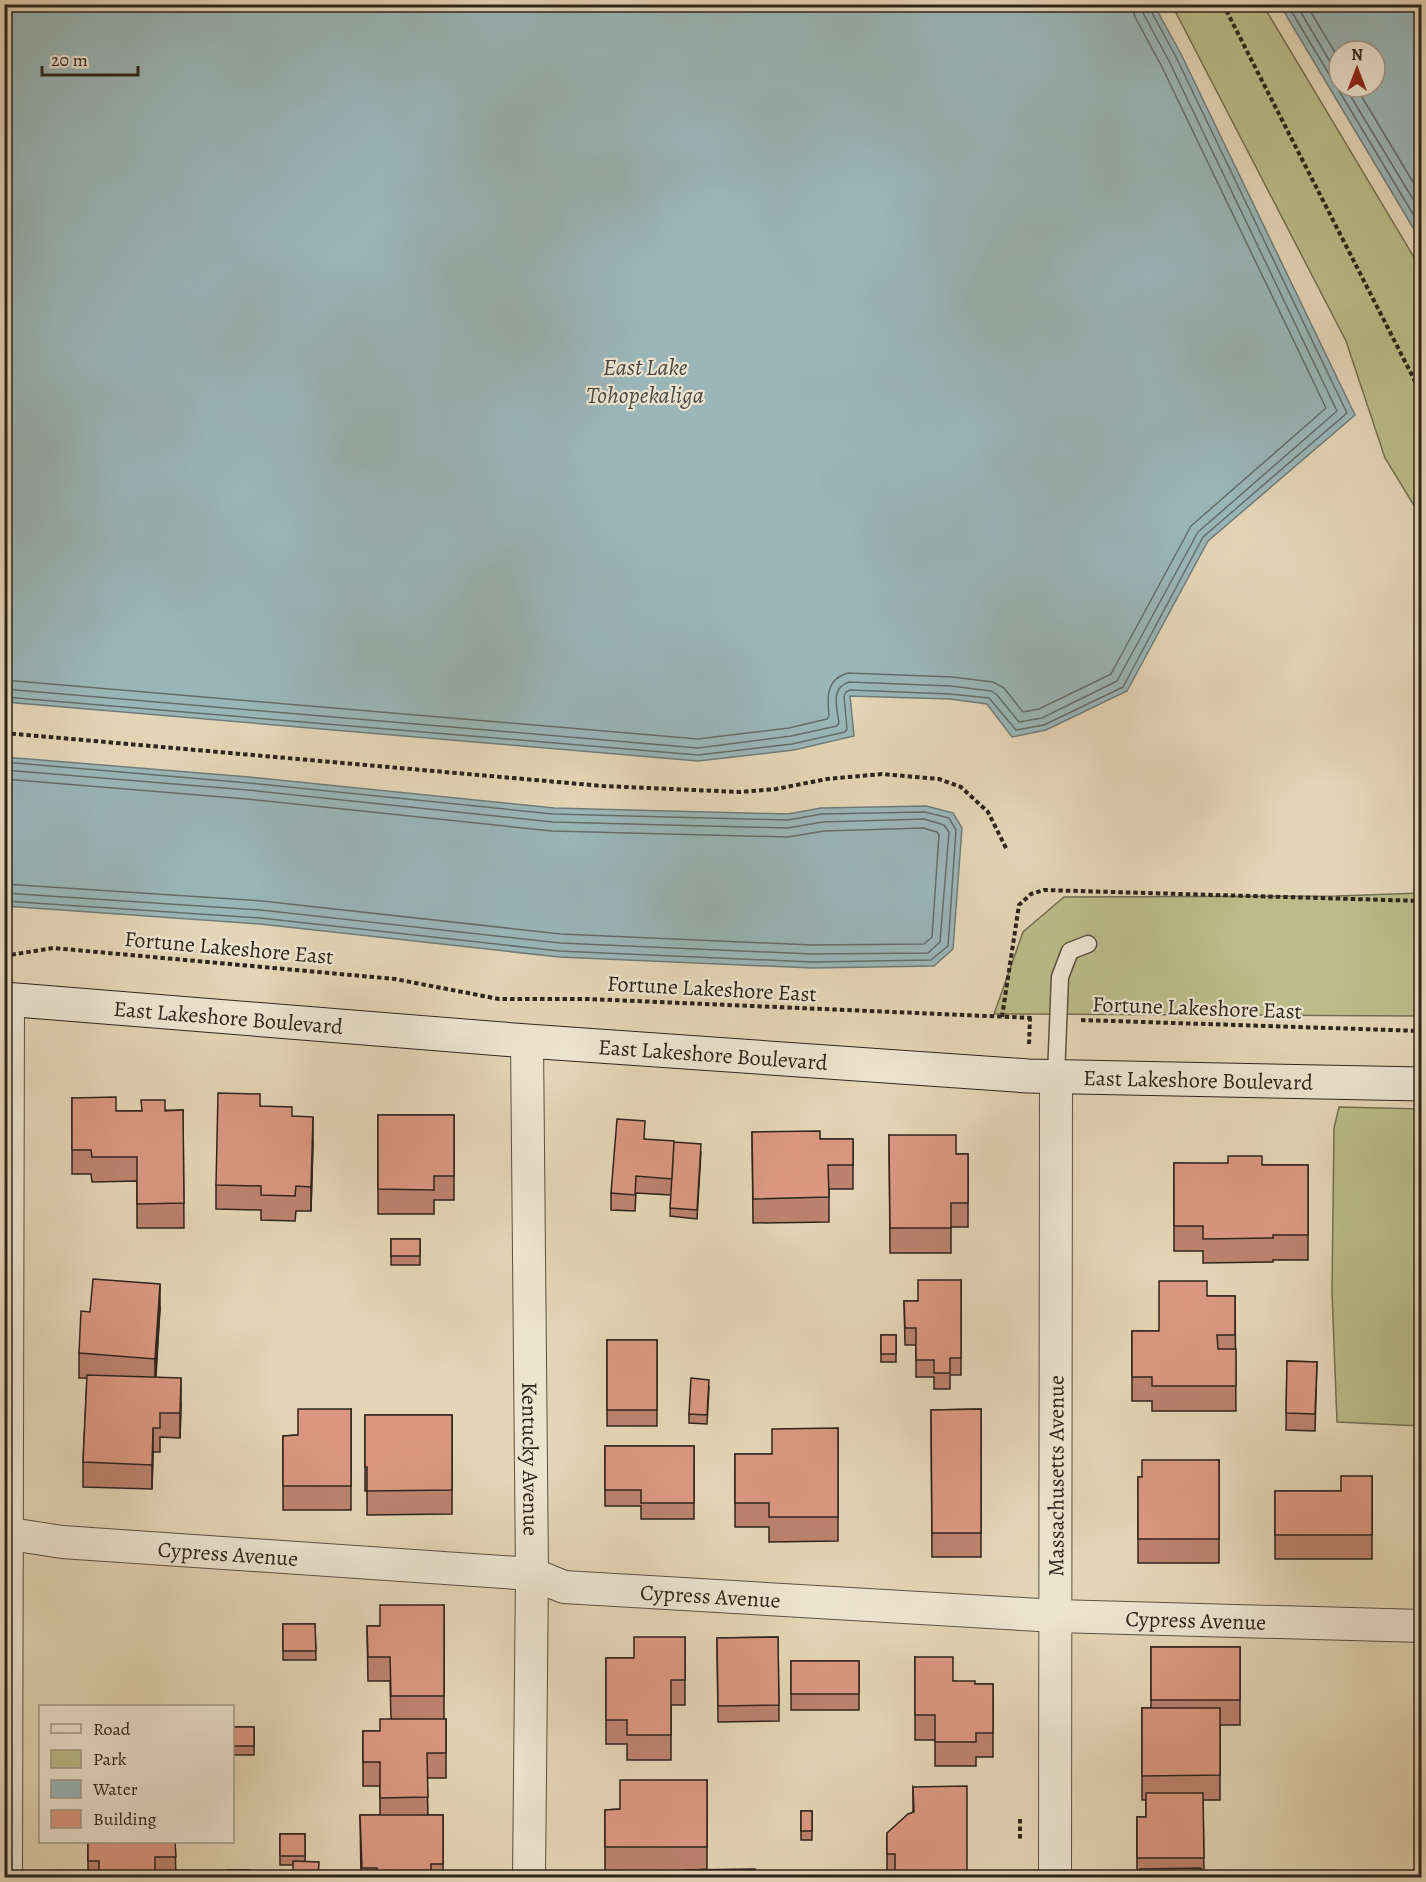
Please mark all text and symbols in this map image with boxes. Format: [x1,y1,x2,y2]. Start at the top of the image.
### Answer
scale bar [42,39,138,77]
north arrow [1327,39,1387,99]
text: N [1351,44,1363,66]
text: 20 m [51,48,88,72]
water label: East Lake Tohopekaliga [586,351,704,411]
street label: Fortune Lakeshore East [123,924,335,972]
street label: Fortune Lakeshore East [606,969,817,1009]
street label: Fortune Lakeshore East [1092,989,1302,1027]
street label: East Lakeshore Boulevard [112,994,344,1042]
street label: East Lakeshore Boulevard [597,1032,829,1078]
street label: East Lakeshore Boulevard [1083,1063,1313,1098]
street label: Massachusetts Avenue [1041,1375,1072,1577]
street label: Kentucky Avenue [514,1382,546,1536]
street label: Cypress Avenue [157,1535,299,1574]
street label: Cypress Avenue [639,1578,781,1616]
street label: Cypress Avenue [1125,1604,1266,1638]
legend [39,1705,234,1843]
text: Road [93,1717,131,1741]
text: Park [93,1747,127,1771]
text: Water [92,1777,138,1801]
text: Building [93,1807,157,1831]

